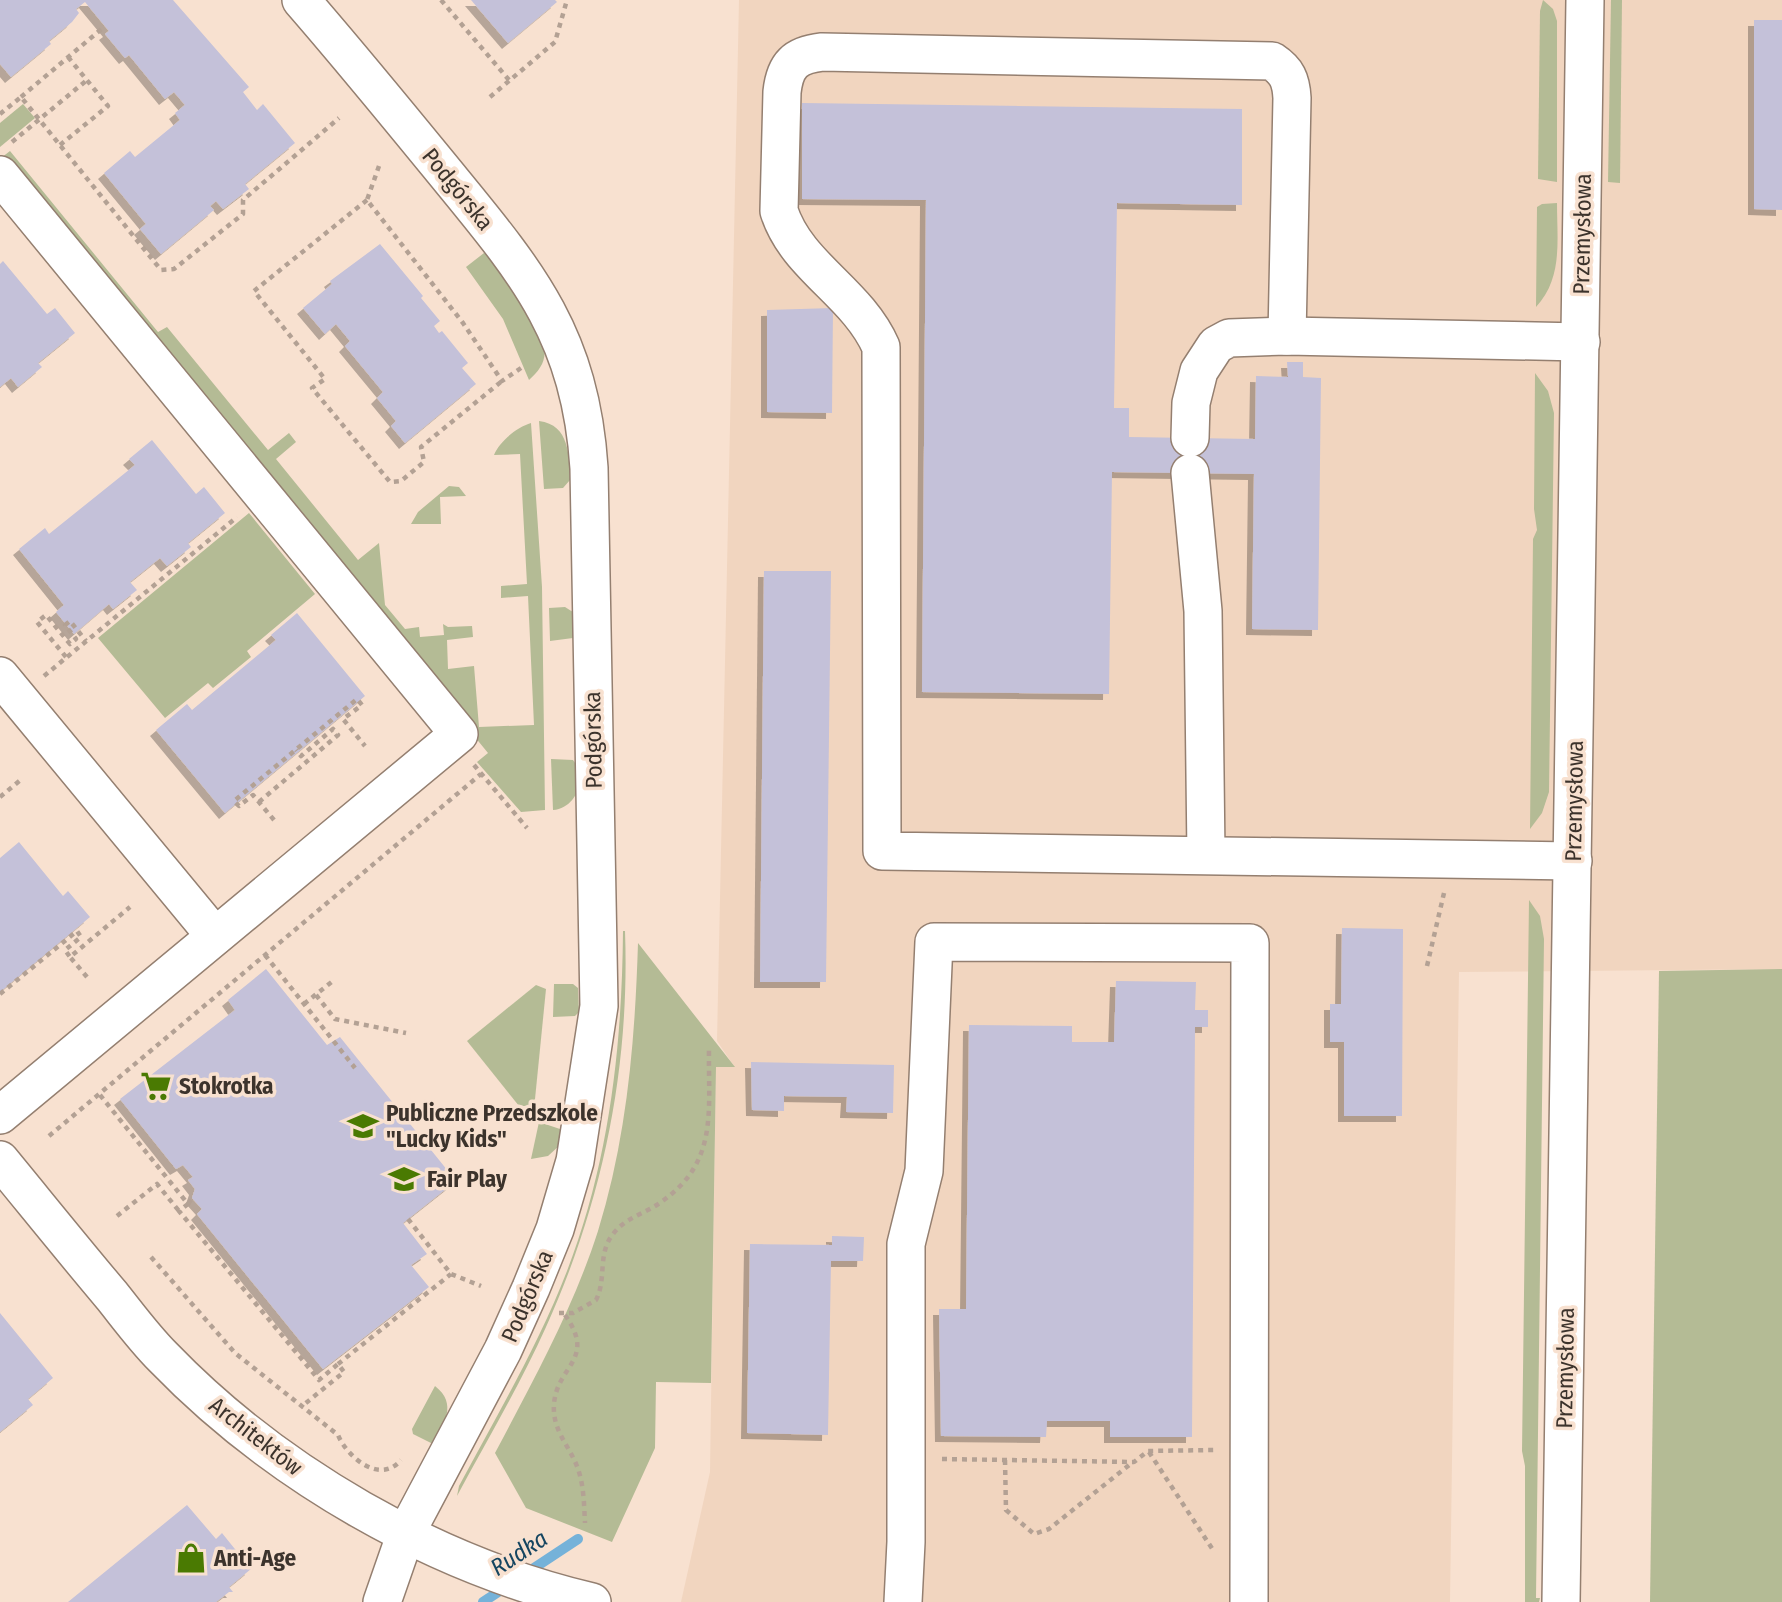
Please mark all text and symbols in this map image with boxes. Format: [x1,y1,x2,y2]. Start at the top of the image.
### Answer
street label: Podgórska [416,142,500,236]
street label: Przemysłowa [1567,173,1597,295]
street label: Podgórska [578,691,608,789]
street label: Przemysłowa [1559,740,1589,862]
supermarket icon: Stokrotka [139,1069,173,1103]
place label: Stokrotka [179,1072,274,1100]
place label: Publiczne Przedszkole "Lucky Kids" [386,1099,598,1153]
school or university icon: Publiczne Przedszkole "Lucky Kids" [346,1109,380,1143]
school or university icon: Fair Play [387,1162,421,1196]
place label: Fair Play [427,1165,508,1193]
street label: Podgórska [495,1246,559,1346]
street label: Przemysłowa [1550,1307,1580,1429]
street label: Architektów [204,1391,308,1481]
water label: Rudka [485,1524,553,1582]
shop icon: Anti-Age [174,1541,208,1575]
place label: Anti-Age [213,1544,296,1572]

